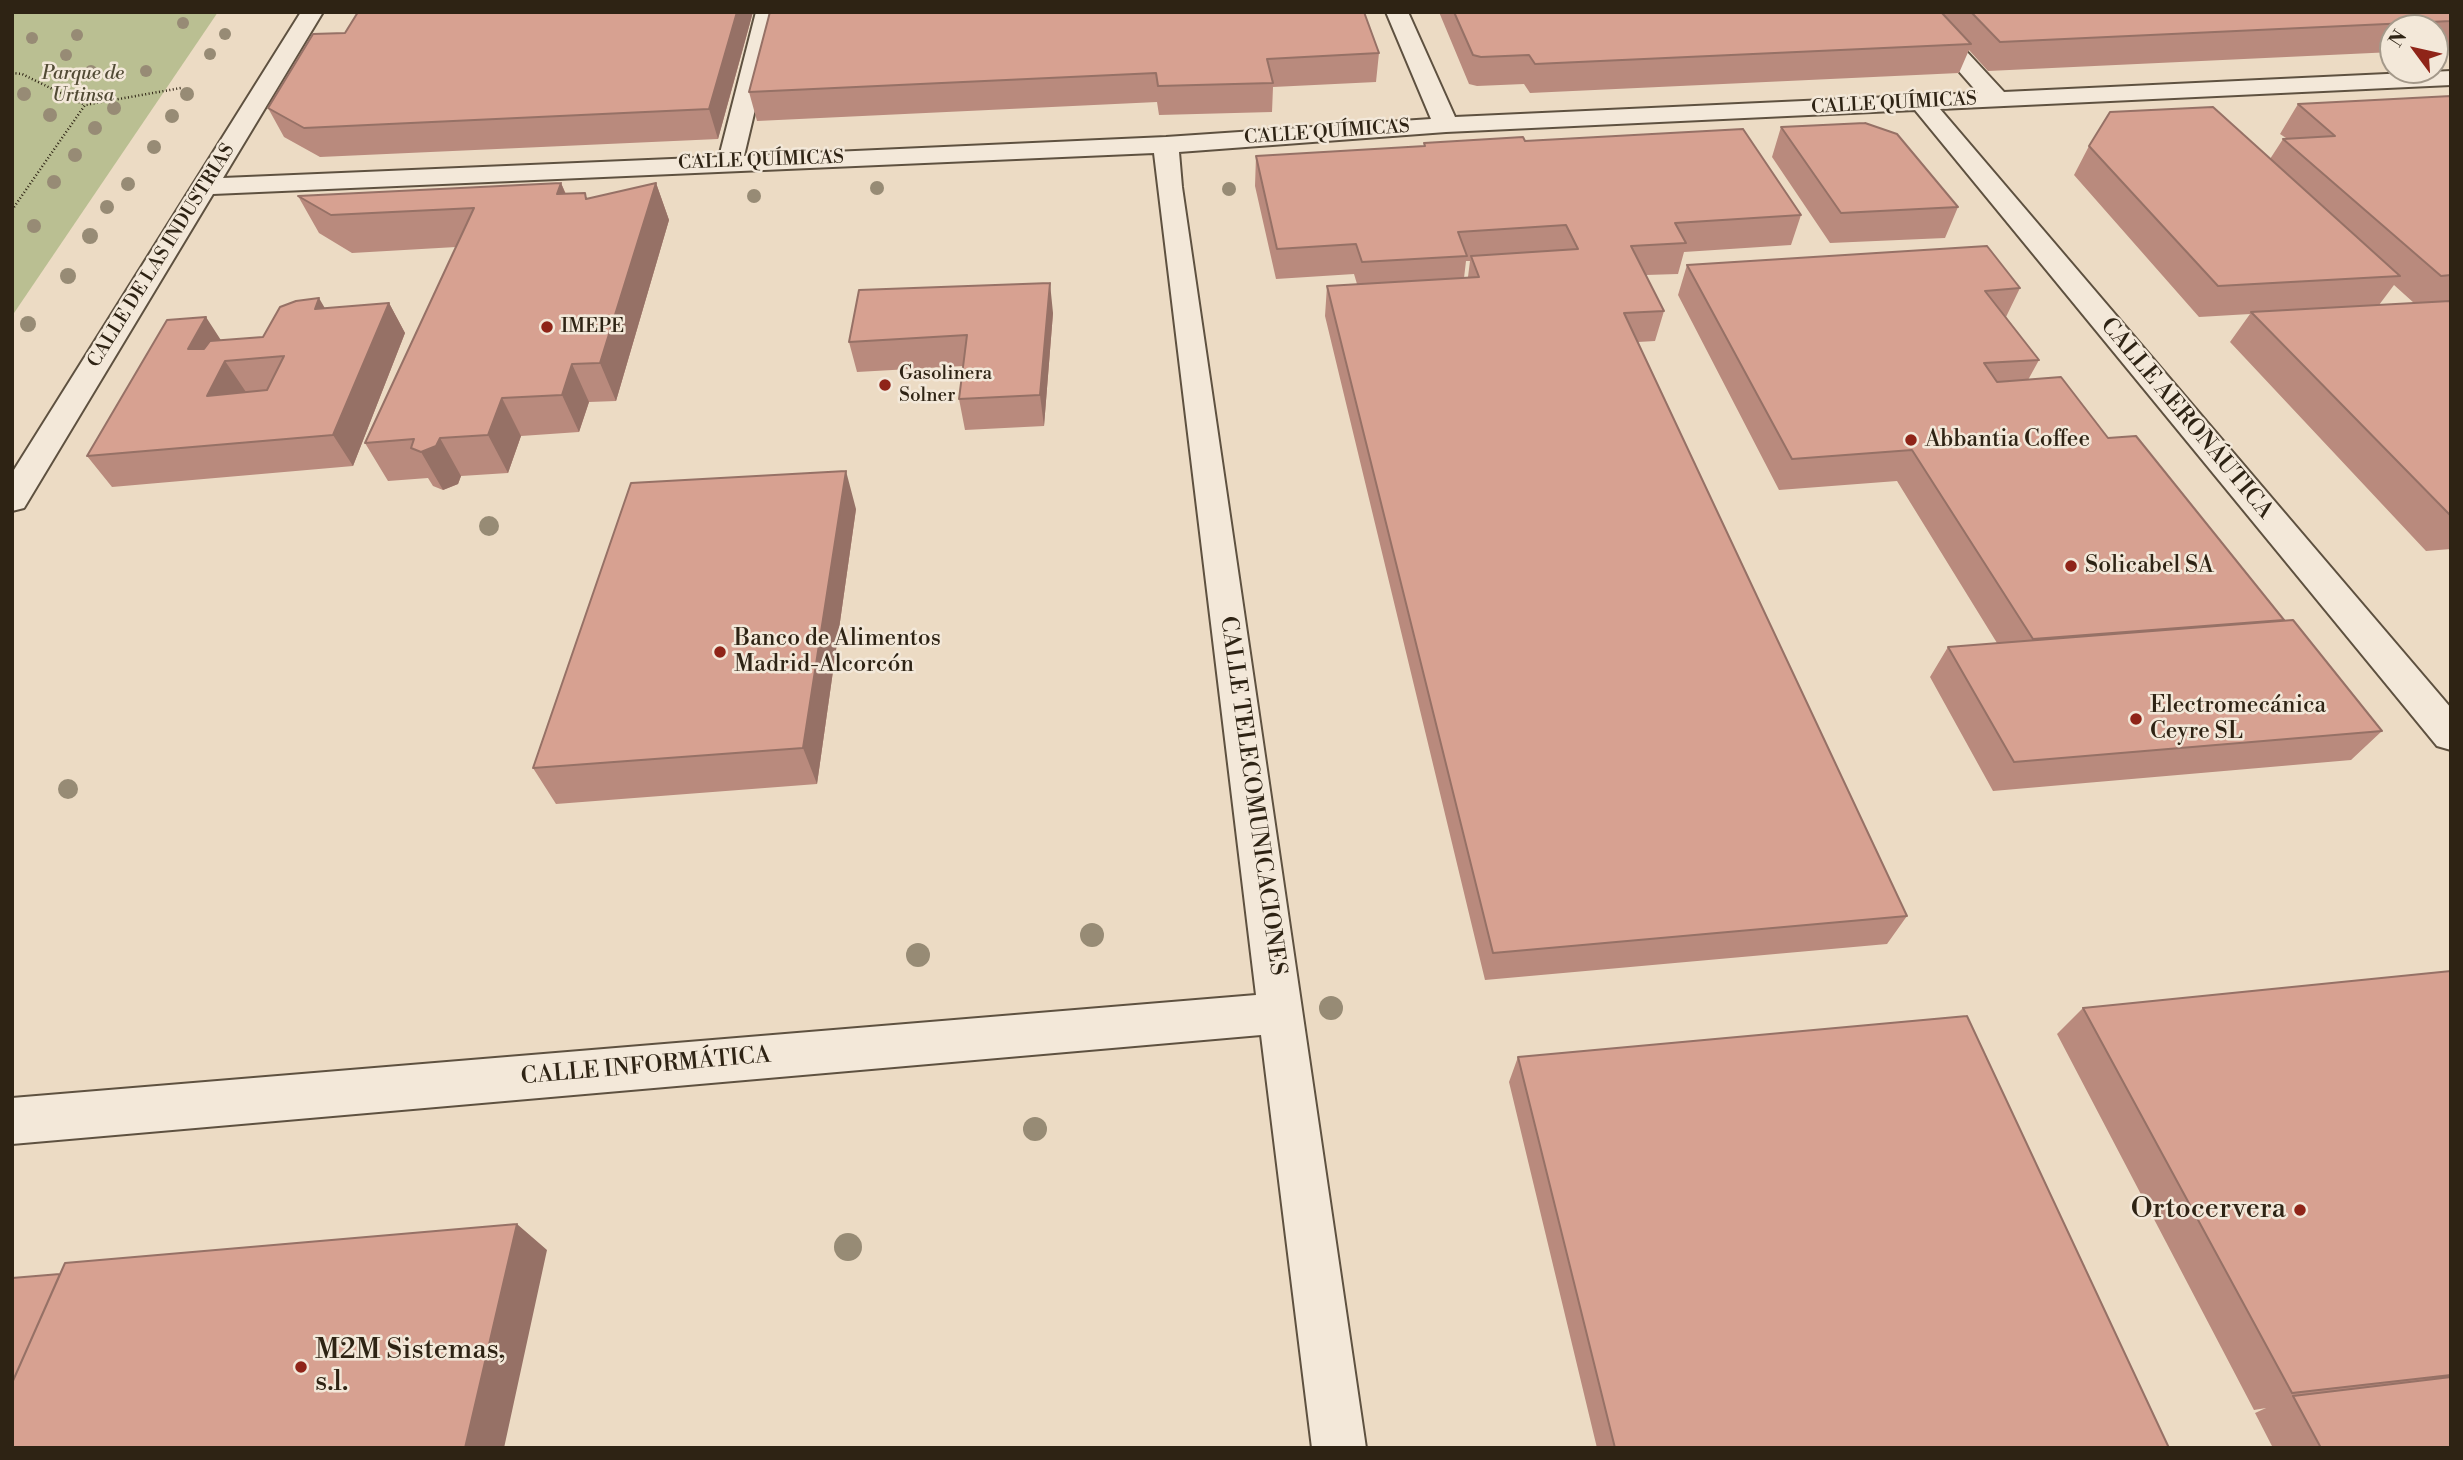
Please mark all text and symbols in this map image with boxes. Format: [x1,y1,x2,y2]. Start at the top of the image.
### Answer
north arrow [2379,14,2449,84]
text: N [2384,26,2412,51]
park label: Parque de Urtinsa [42,63,124,107]
street label: CALLE QUÍMICAS [1811,88,1977,120]
street label: CALLE QUÍMICAS [1243,116,1411,150]
street label: CALLE DE LAS INDUSTRIAS [84,140,240,372]
street label: CALLE QUÍMICAS [678,147,844,175]
street label: CALLE AERONÁUTICA [2094,313,2278,525]
place label: IMEPE [561,316,624,338]
marker: IMEPE [539,319,555,335]
place label: Gasolinera Solner [899,363,992,407]
marker: Gasolinera Solner [877,377,893,393]
place label: Abbantia Coffee [1925,426,2090,454]
marker: Abbantia Coffee [1903,432,1919,448]
place label: Solicabel SA [2085,552,2214,580]
marker: Solicabel SA [2063,558,2079,574]
street label: CALLE TELECOMUNICACIONES [1213,615,1291,977]
place label: Banco de Alimentos Madrid-Alcorcón [734,625,941,679]
marker: Banco de Alimentos Madrid-Alcorcón [712,644,728,660]
place label: Electromecánica Ceyre SL [2150,692,2326,746]
marker: Electromecánica Ceyre SL [2128,711,2144,727]
street label: CALLE INFORMÁTICA [520,1042,772,1092]
place label: Ortocervera [2131,1193,2286,1227]
marker: Ortocervera [2292,1202,2308,1218]
place label: M2M Sistemas, s.l. [315,1334,505,1400]
marker: M2M Sistemas, s.l. [293,1359,309,1375]

